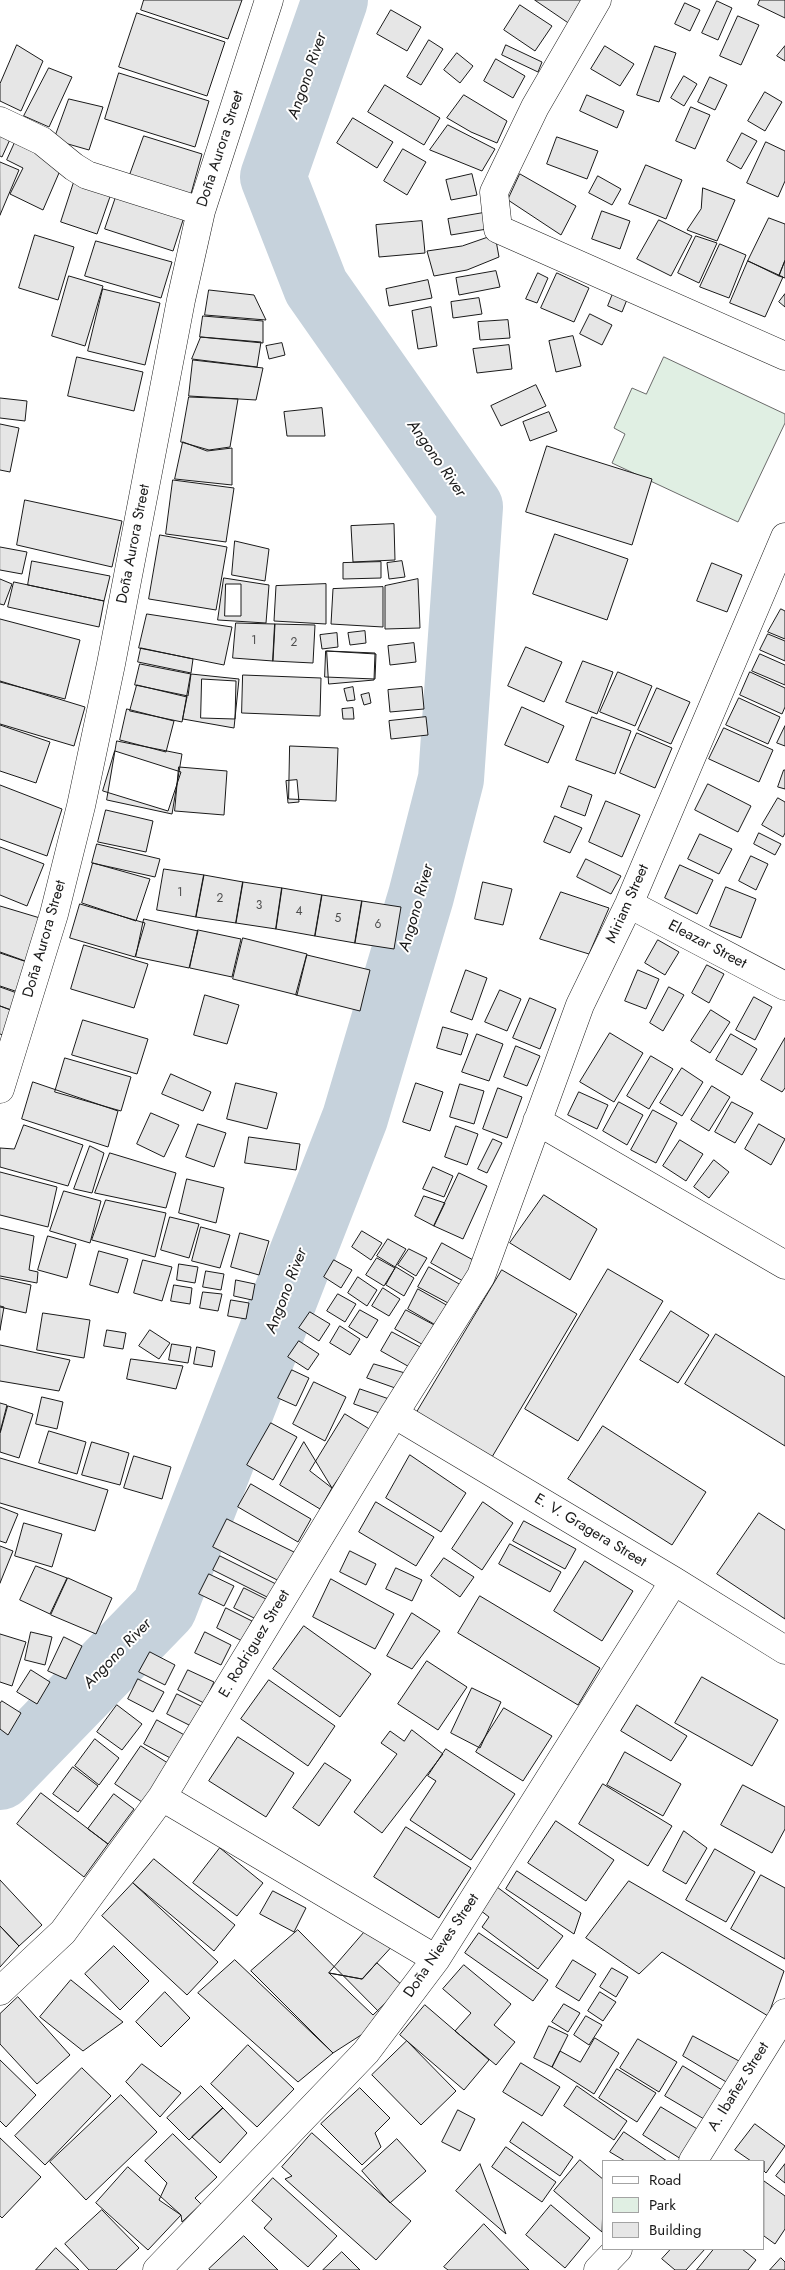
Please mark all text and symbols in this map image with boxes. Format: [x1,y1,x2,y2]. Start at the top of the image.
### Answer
water label: Angono River [284,30,332,122]
street label: Doña Aurora Street [194,89,248,209]
water label: Angono River [402,417,470,501]
street label: Doña Aurora Street [114,483,154,605]
house number: 1 [251,634,257,648]
house number: 2 [291,636,297,650]
water label: Angono River [395,862,439,954]
street label: Miriam Street [603,862,653,946]
street label: Doña Aurora Street [20,878,70,1000]
house number: 1 [177,886,183,900]
house number: 2 [217,892,223,906]
house number: 3 [256,899,262,913]
house number: 4 [296,905,302,919]
house number: 5 [335,912,341,926]
street label: Eleazar Street [665,917,749,973]
house number: 6 [375,918,381,932]
water label: Angono River [262,1246,312,1336]
street label: E. V. Gragera Street [531,1490,649,1572]
street label: E. Rodriguez Street [216,1587,294,1701]
water label: Angono River [80,1615,156,1693]
street label: Doña Nieves Street [401,1891,483,2001]
street label: A. Ibañez Street [705,2039,773,2135]
legend [602,2160,765,2250]
text: Road [649,2169,681,2191]
text: Park [649,2194,676,2216]
text: Building [649,2219,701,2241]

